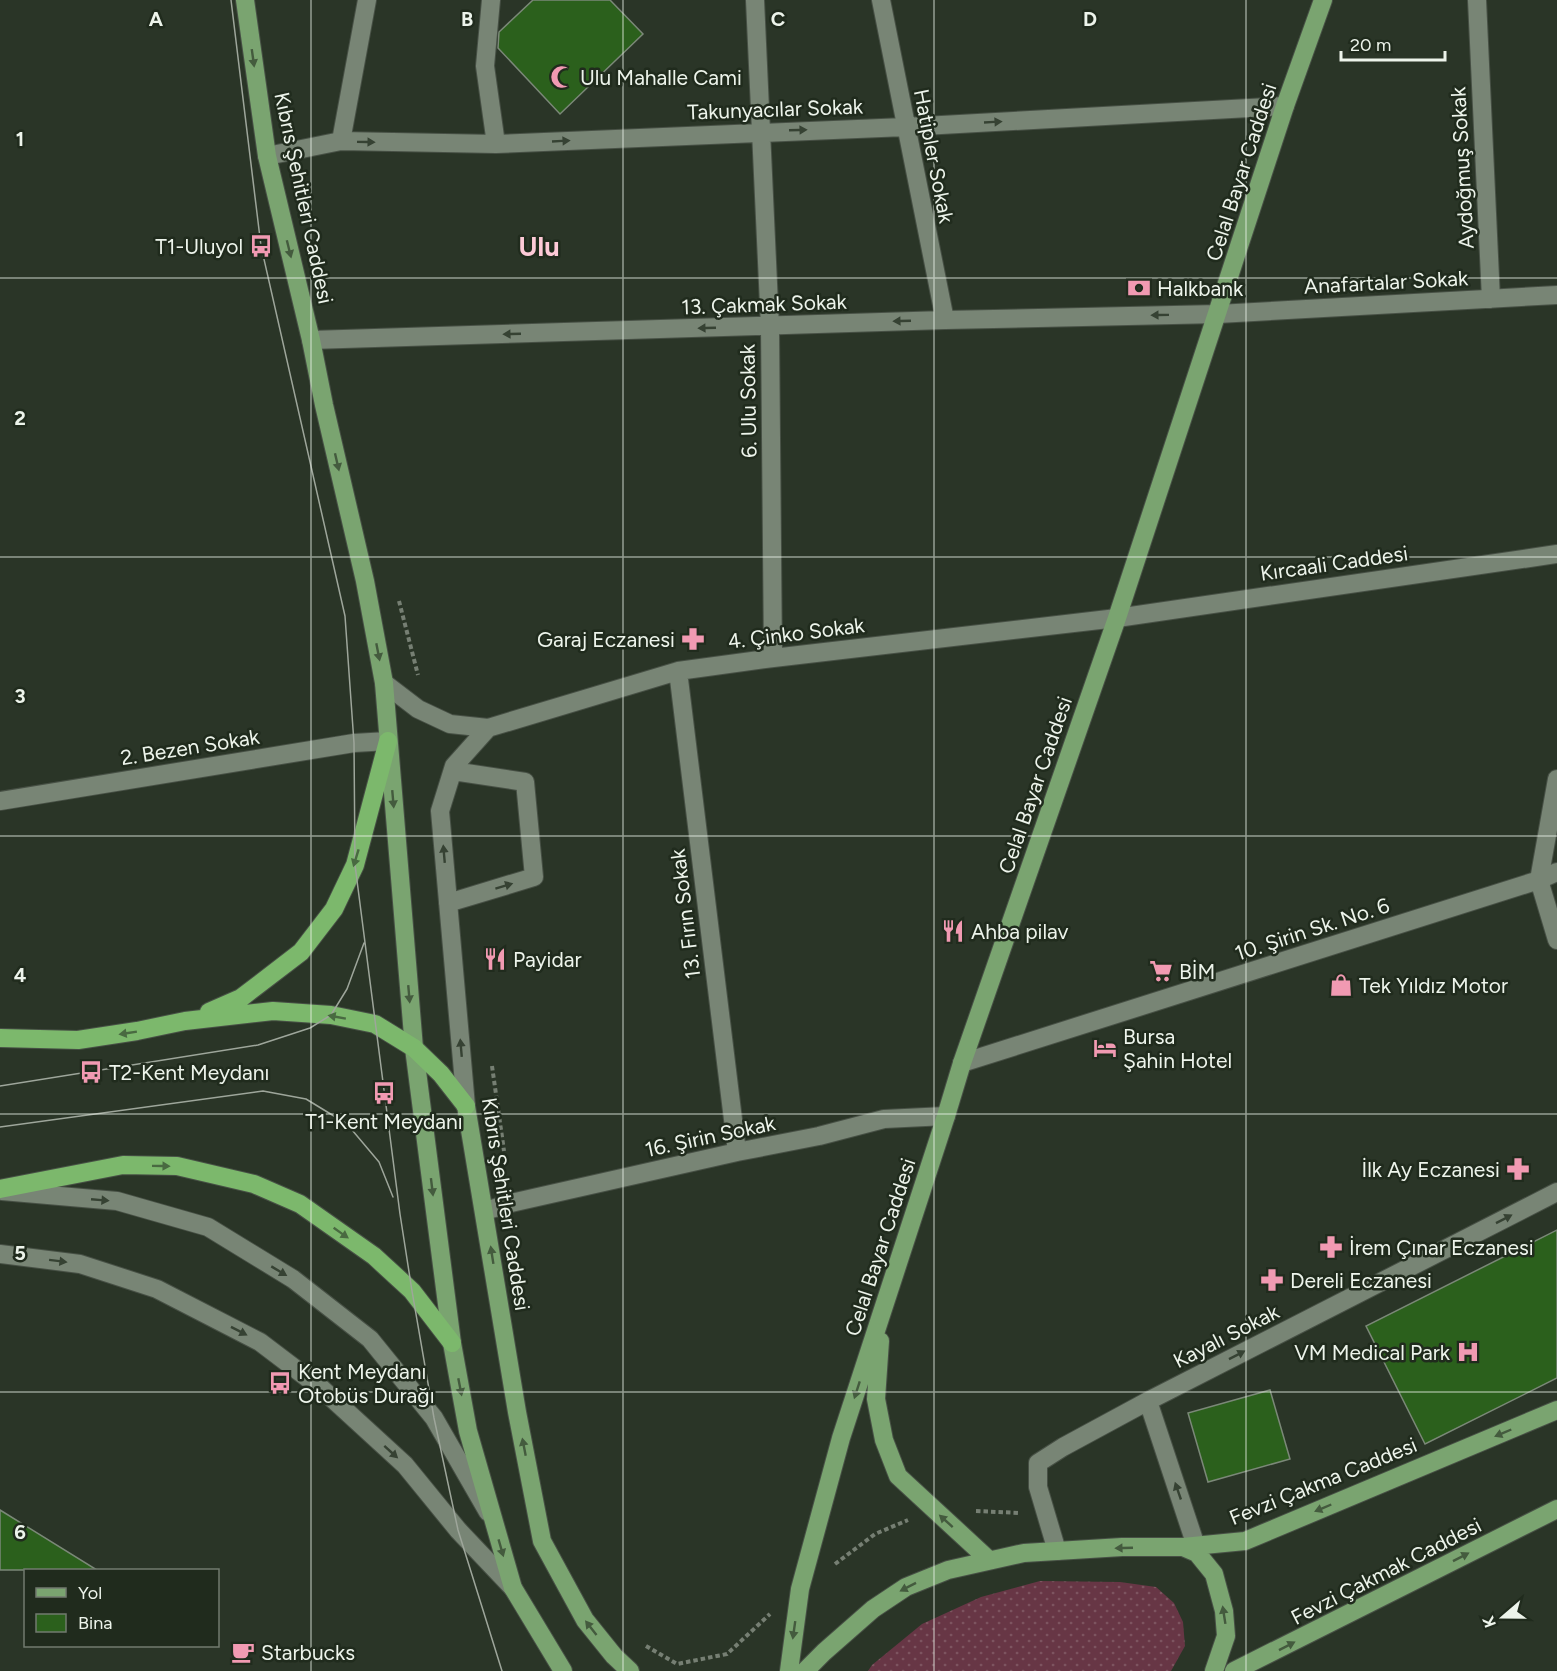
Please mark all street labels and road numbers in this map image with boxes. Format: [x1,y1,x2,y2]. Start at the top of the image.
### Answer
street label: Celal Bayar Caddesi [1200,80,1282,264]
street label: Aydoğmuş Sokak [1445,86,1479,250]
street label: Hatipler Sokak [909,87,959,226]
street label: Kıbrıs Şehitleri Caddesi [269,90,339,306]
street label: Takunyacılar Sokak [687,93,864,125]
street label: Anafartalar Sokak [1303,265,1469,299]
street label: 13. Çakmak Sokak [681,289,848,319]
street label: 6. Ulu Sokak [734,343,761,458]
street label: Kırcaali Caddesi [1259,540,1409,586]
street label: 4. Çinko Sokak [726,612,867,654]
street label: Celal Bayar Caddesi [993,693,1077,877]
street label: 2. Bezen Sokak [119,724,262,770]
street label: 13. Fırın Sokak [665,847,705,980]
street label: 10. Şirin Sk. No. 6 [1232,892,1392,966]
street label: Kıbrıs Şehitleri Caddesi [477,1096,535,1312]
street label: 16. Şirin Sokak [643,1110,778,1162]
street label: Celal Bayar Caddesi [839,1155,921,1339]
street label: Kayalı Sokak [1169,1298,1284,1373]
street label: Fevzi Çakma Caddesi [1226,1432,1420,1530]
street label: Fevzi Çakmak Caddesi [1287,1512,1485,1630]

